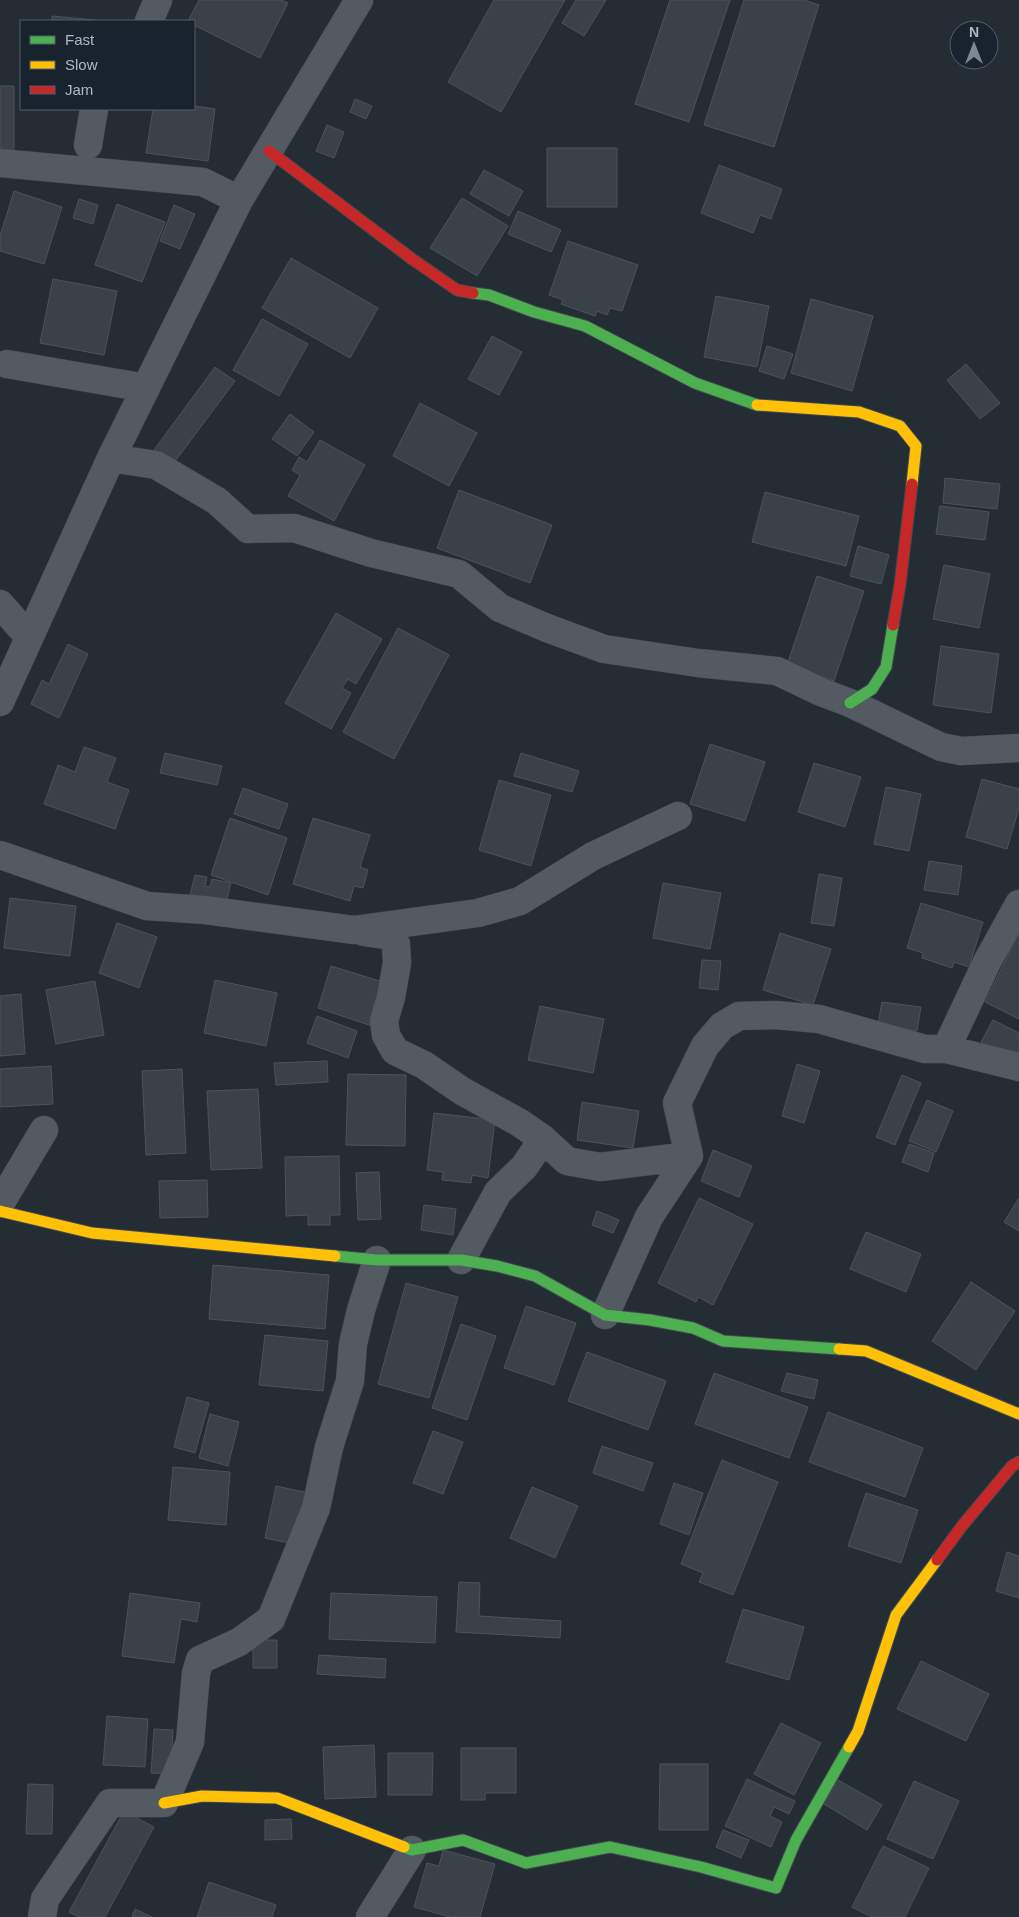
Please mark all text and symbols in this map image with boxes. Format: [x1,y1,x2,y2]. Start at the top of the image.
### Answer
legend [20,20,195,110]
north arrow [949,20,999,70]
text: N [969,24,979,40]
text: Fast [65,31,95,48]
text: Slow [65,56,98,73]
text: Jam [65,81,93,98]

